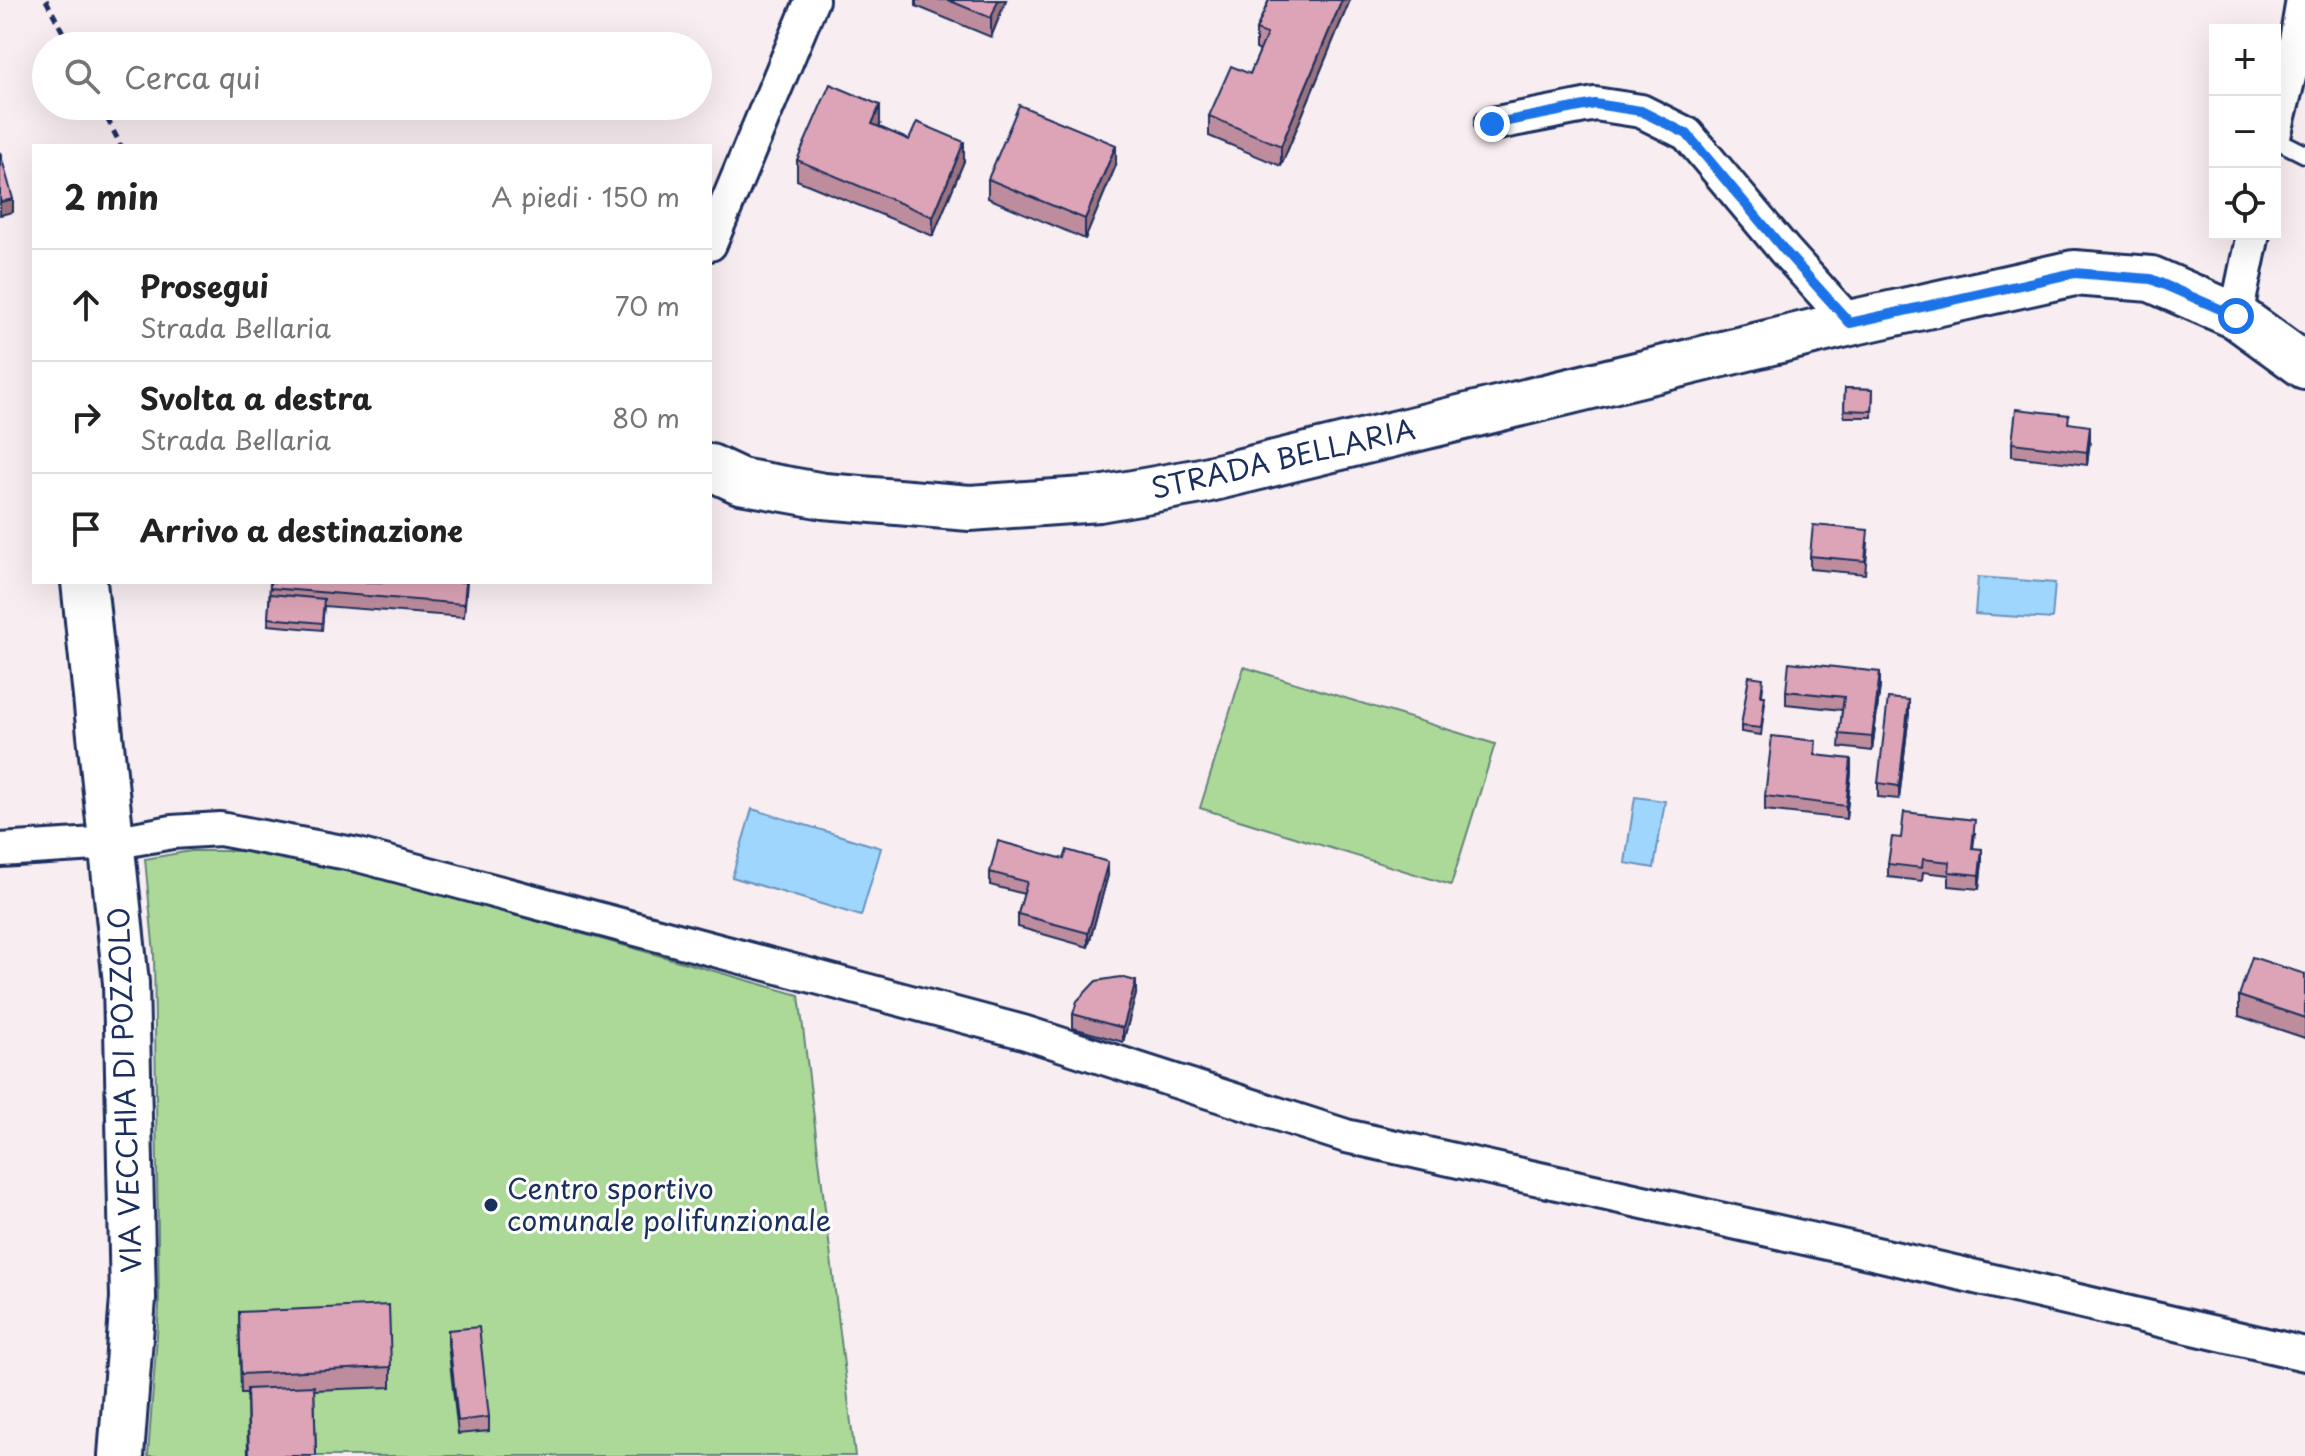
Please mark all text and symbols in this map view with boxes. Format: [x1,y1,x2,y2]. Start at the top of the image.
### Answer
map controls [2209,24,2281,240]
button: + [2209,24,2281,96]
search box [32,32,712,120]
icon: search [60,54,104,98]
text: Cerca qui [124,54,261,99]
button: − [2209,96,2281,168]
route end [1474,106,1510,142]
button: locate [2209,168,2281,240]
text: 2 min [64,170,159,222]
text: A piedi · 150 m [491,177,680,216]
text: Prosegui [140,263,269,308]
icon: ahead [64,283,108,327]
text: 70 m [615,286,680,325]
route start [2218,298,2254,334]
text: Strada Bellaria [140,308,331,347]
text: Svolta a destra [140,375,372,420]
icon: right [64,395,108,439]
text: 80 m [612,398,680,437]
street label: STRADA BELLARIA [1146,406,1419,509]
text: Strada Bellaria [140,420,331,459]
icon: arrive [64,507,108,551]
text: Arrivo a destinazione [140,507,463,552]
street label: VIA VECCHIA DI POZZOLO [96,906,151,1274]
place label: Centro sportivo comunale polifunzionale [507,1166,831,1241]
marker: Centro sportivo comunale polifunzionale [482,1196,500,1214]

